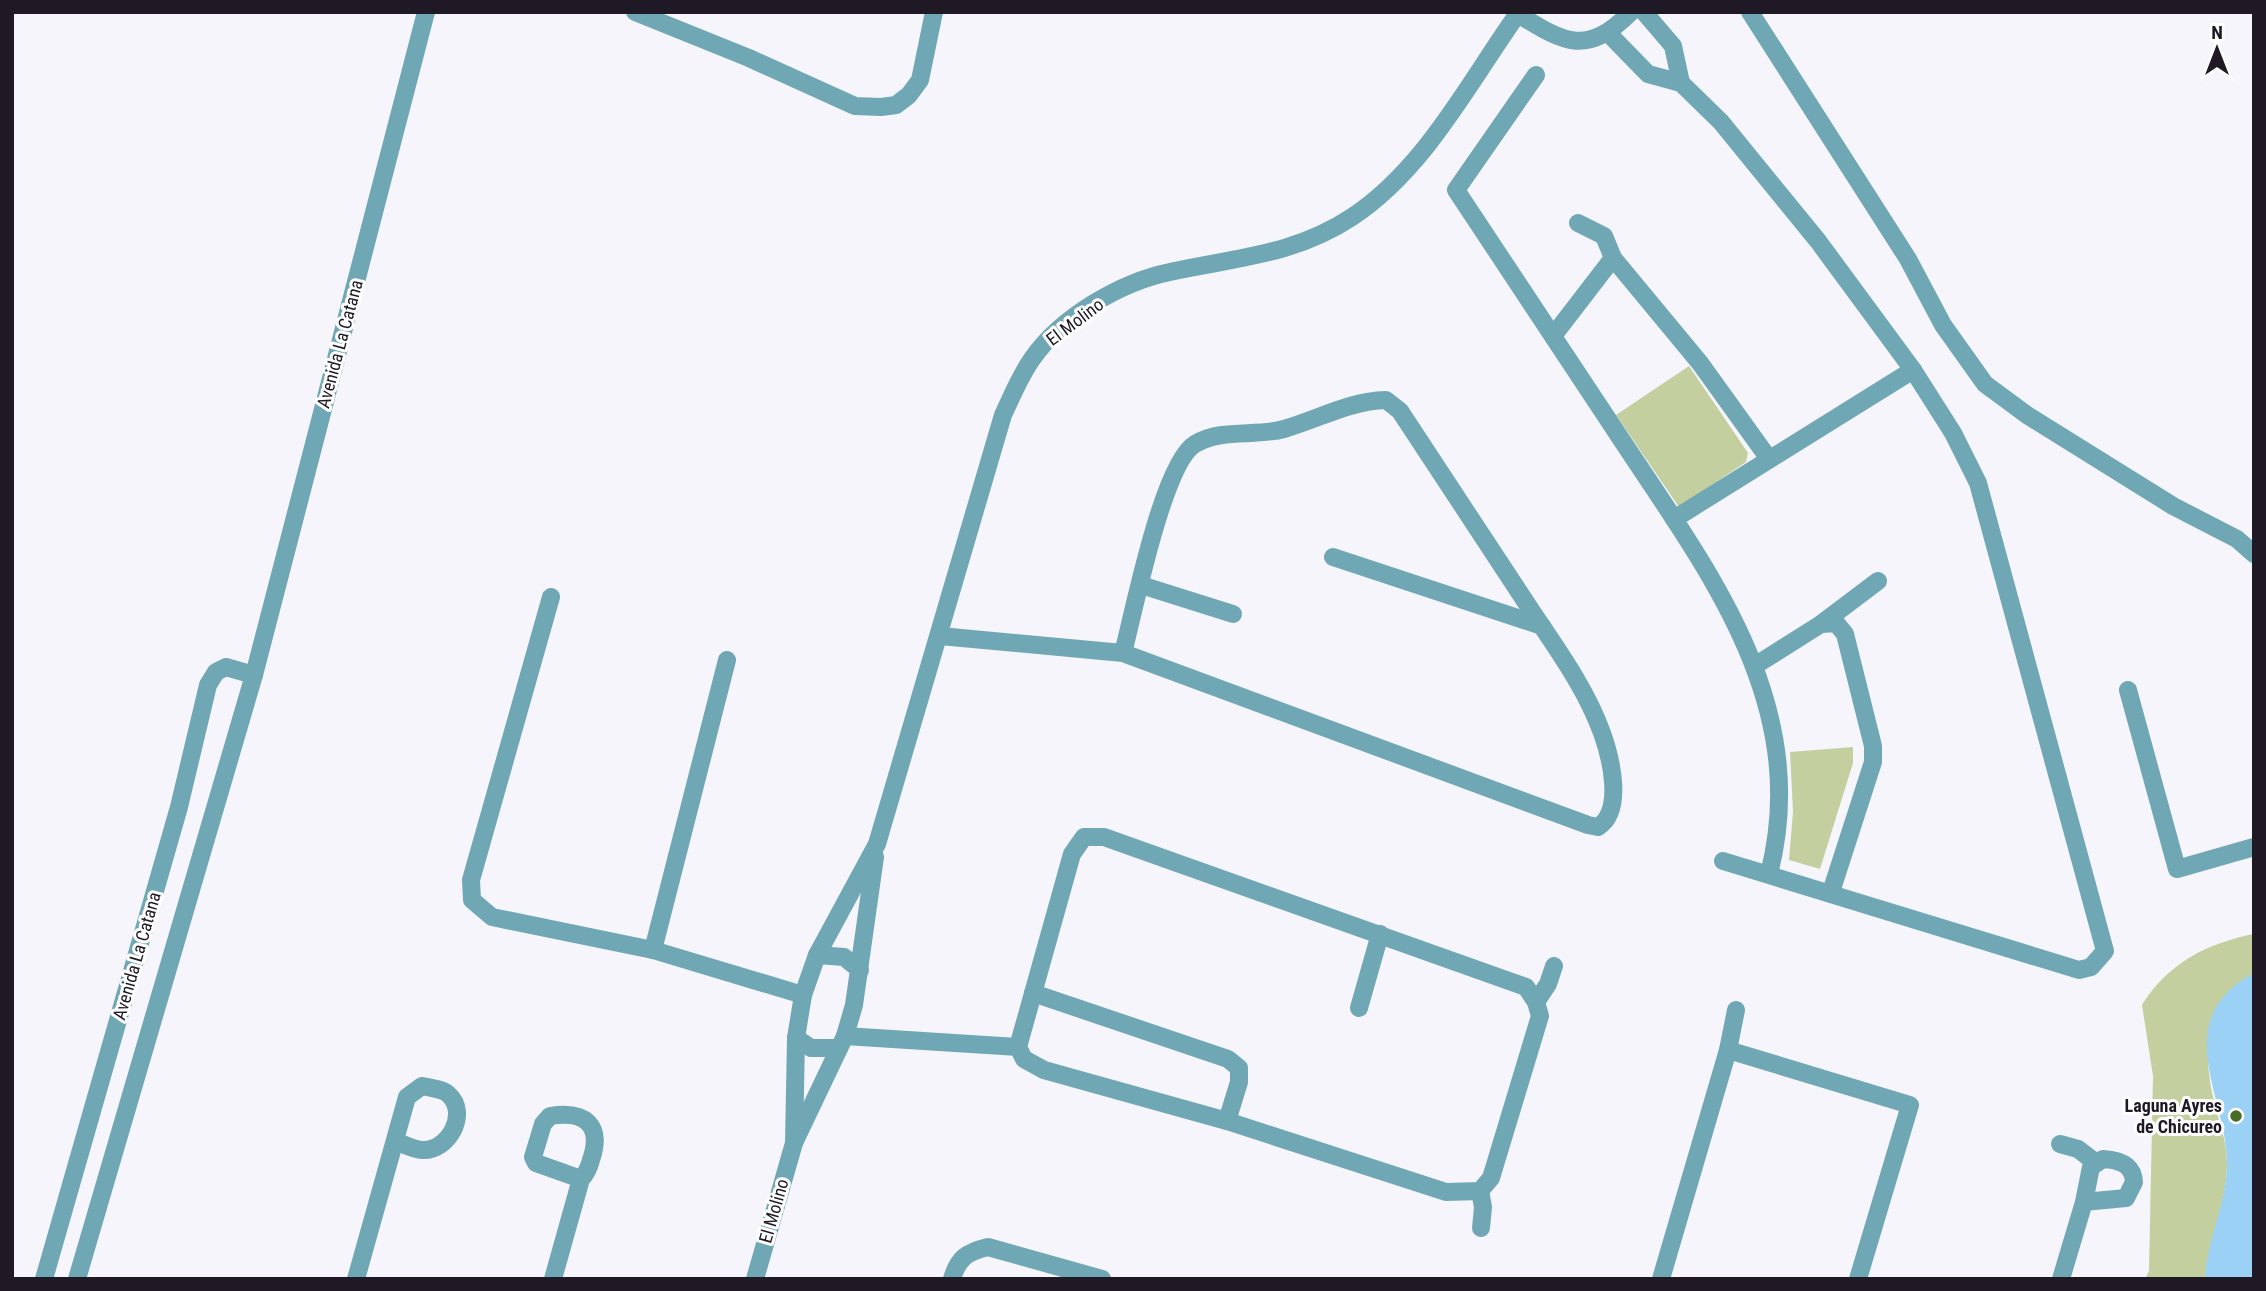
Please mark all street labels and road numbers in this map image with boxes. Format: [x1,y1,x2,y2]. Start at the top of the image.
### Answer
street label: Avenida La Catana [312,277,367,410]
street label: El Molino [1042,293,1107,350]
street label: Avenida La Catana [108,890,165,1022]
street label: El Molino [754,1176,793,1245]

